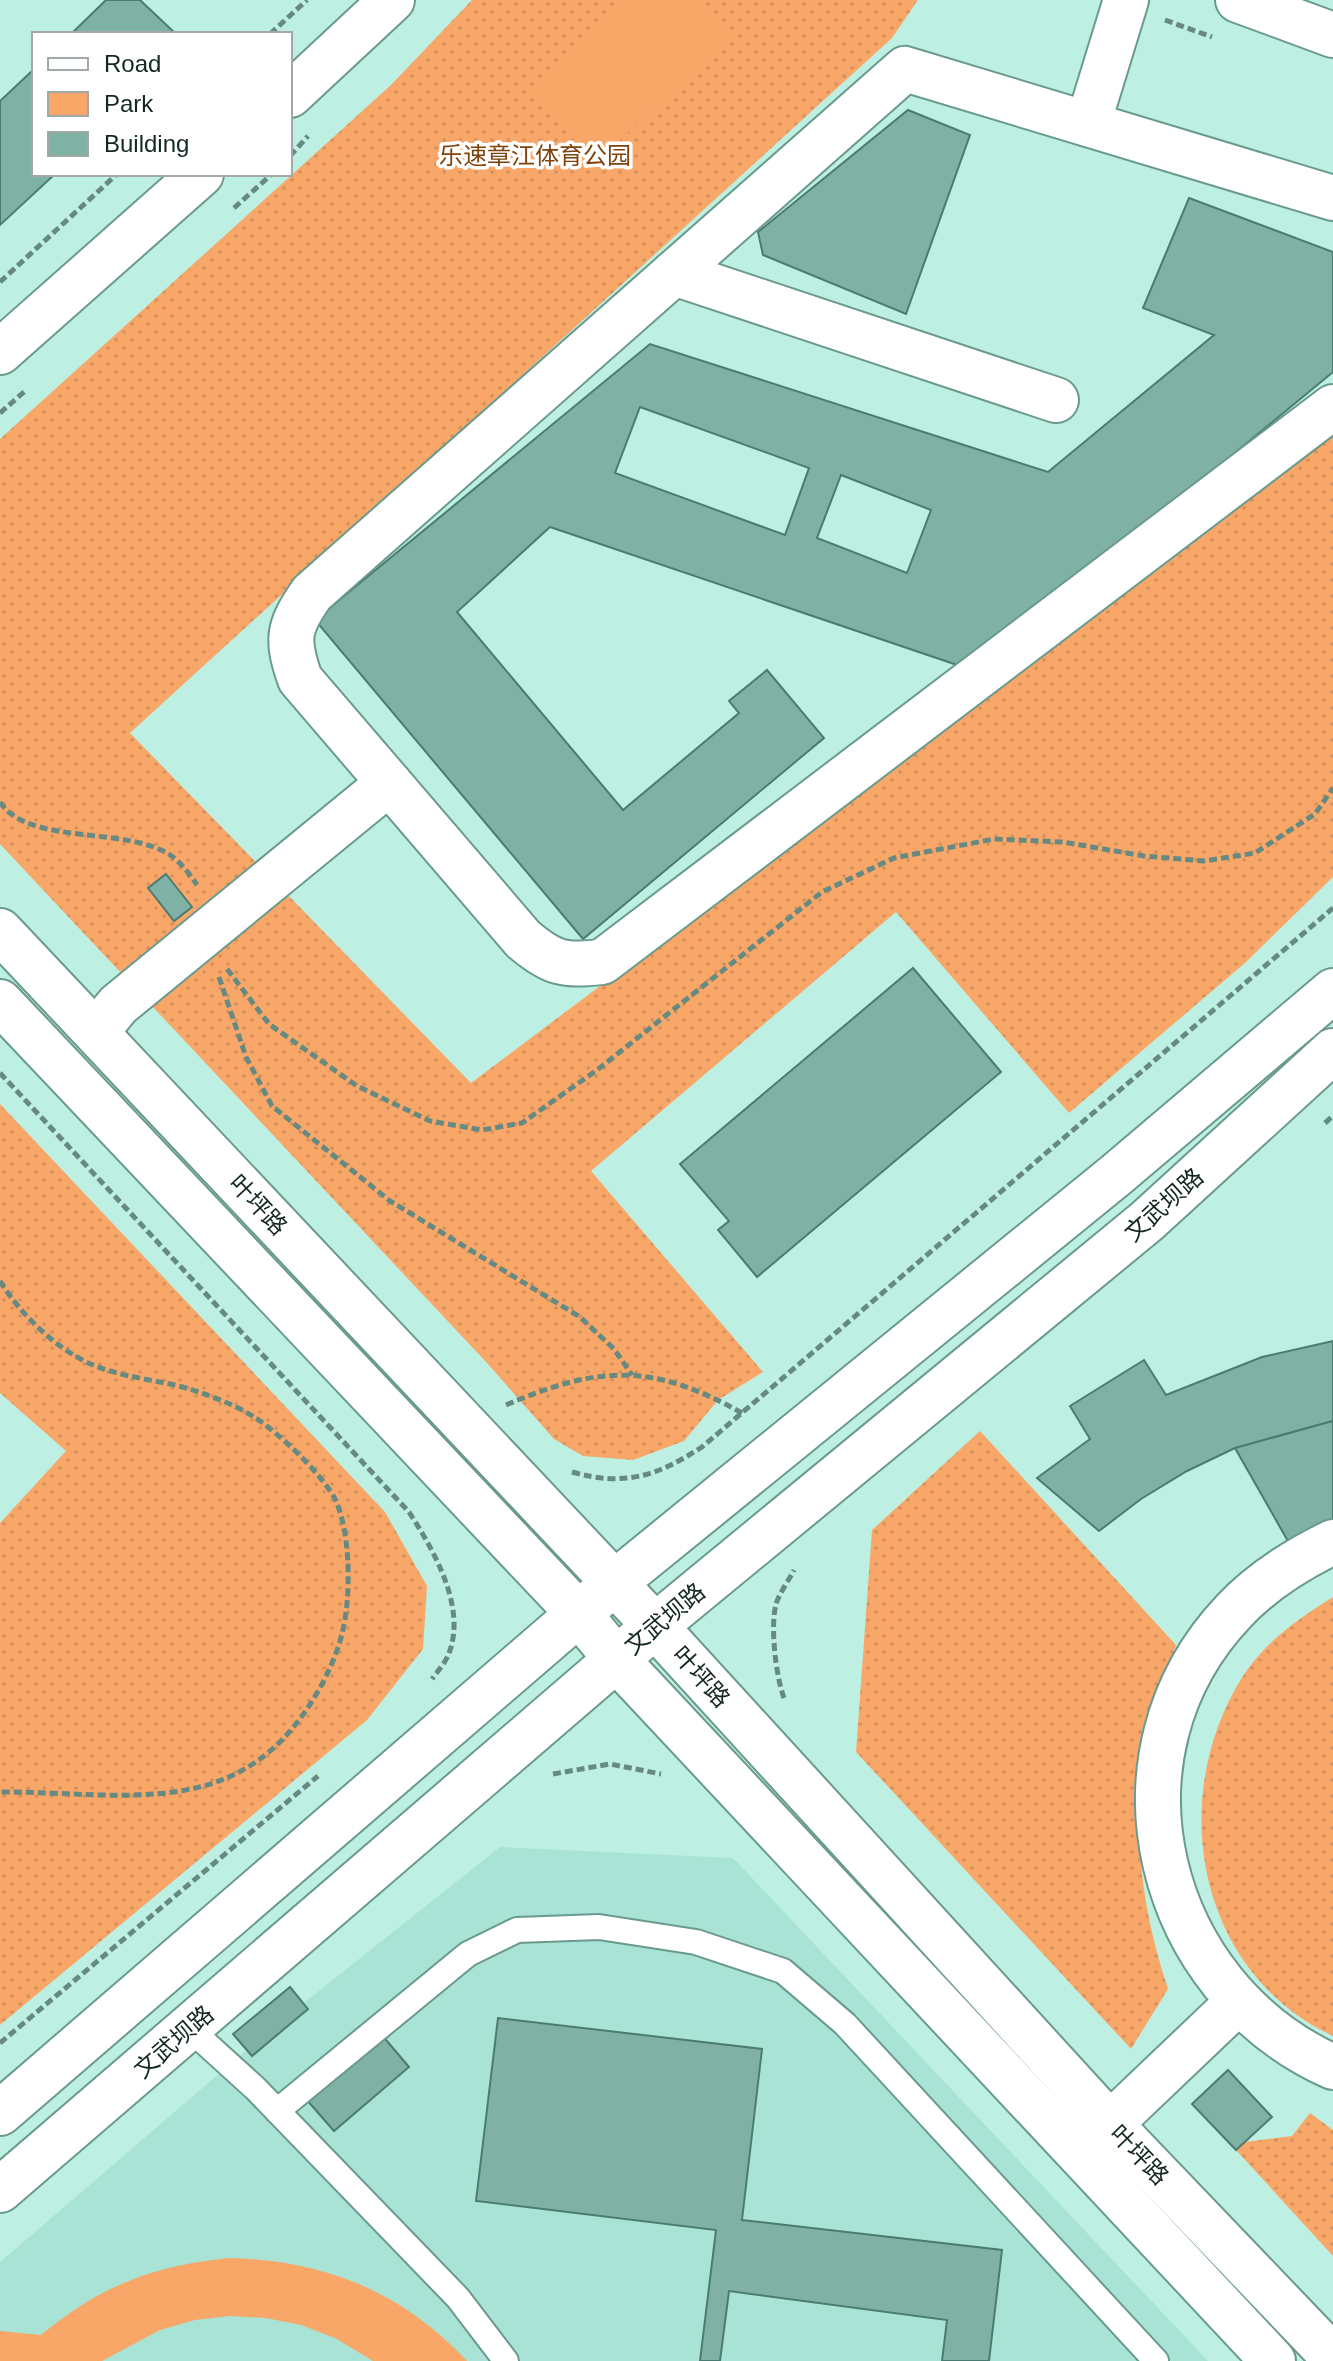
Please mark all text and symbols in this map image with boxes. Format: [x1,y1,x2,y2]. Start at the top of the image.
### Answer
legend [32,32,292,176]
text: Road [104,50,161,77]
text: Park [104,90,154,117]
text: Building [104,130,189,157]
park label: 乐速章江体育公园 [439,142,631,169]
street label: 文武坝路 [1119,1162,1208,1247]
street label: 叶坪路 [224,1169,293,1240]
street label: 文武坝路 [619,1577,710,1660]
street label: 叶坪路 [667,1641,735,1712]
street label: 文武坝路 [129,2000,219,2083]
street label: 叶坪路 [1105,2119,1174,2190]

